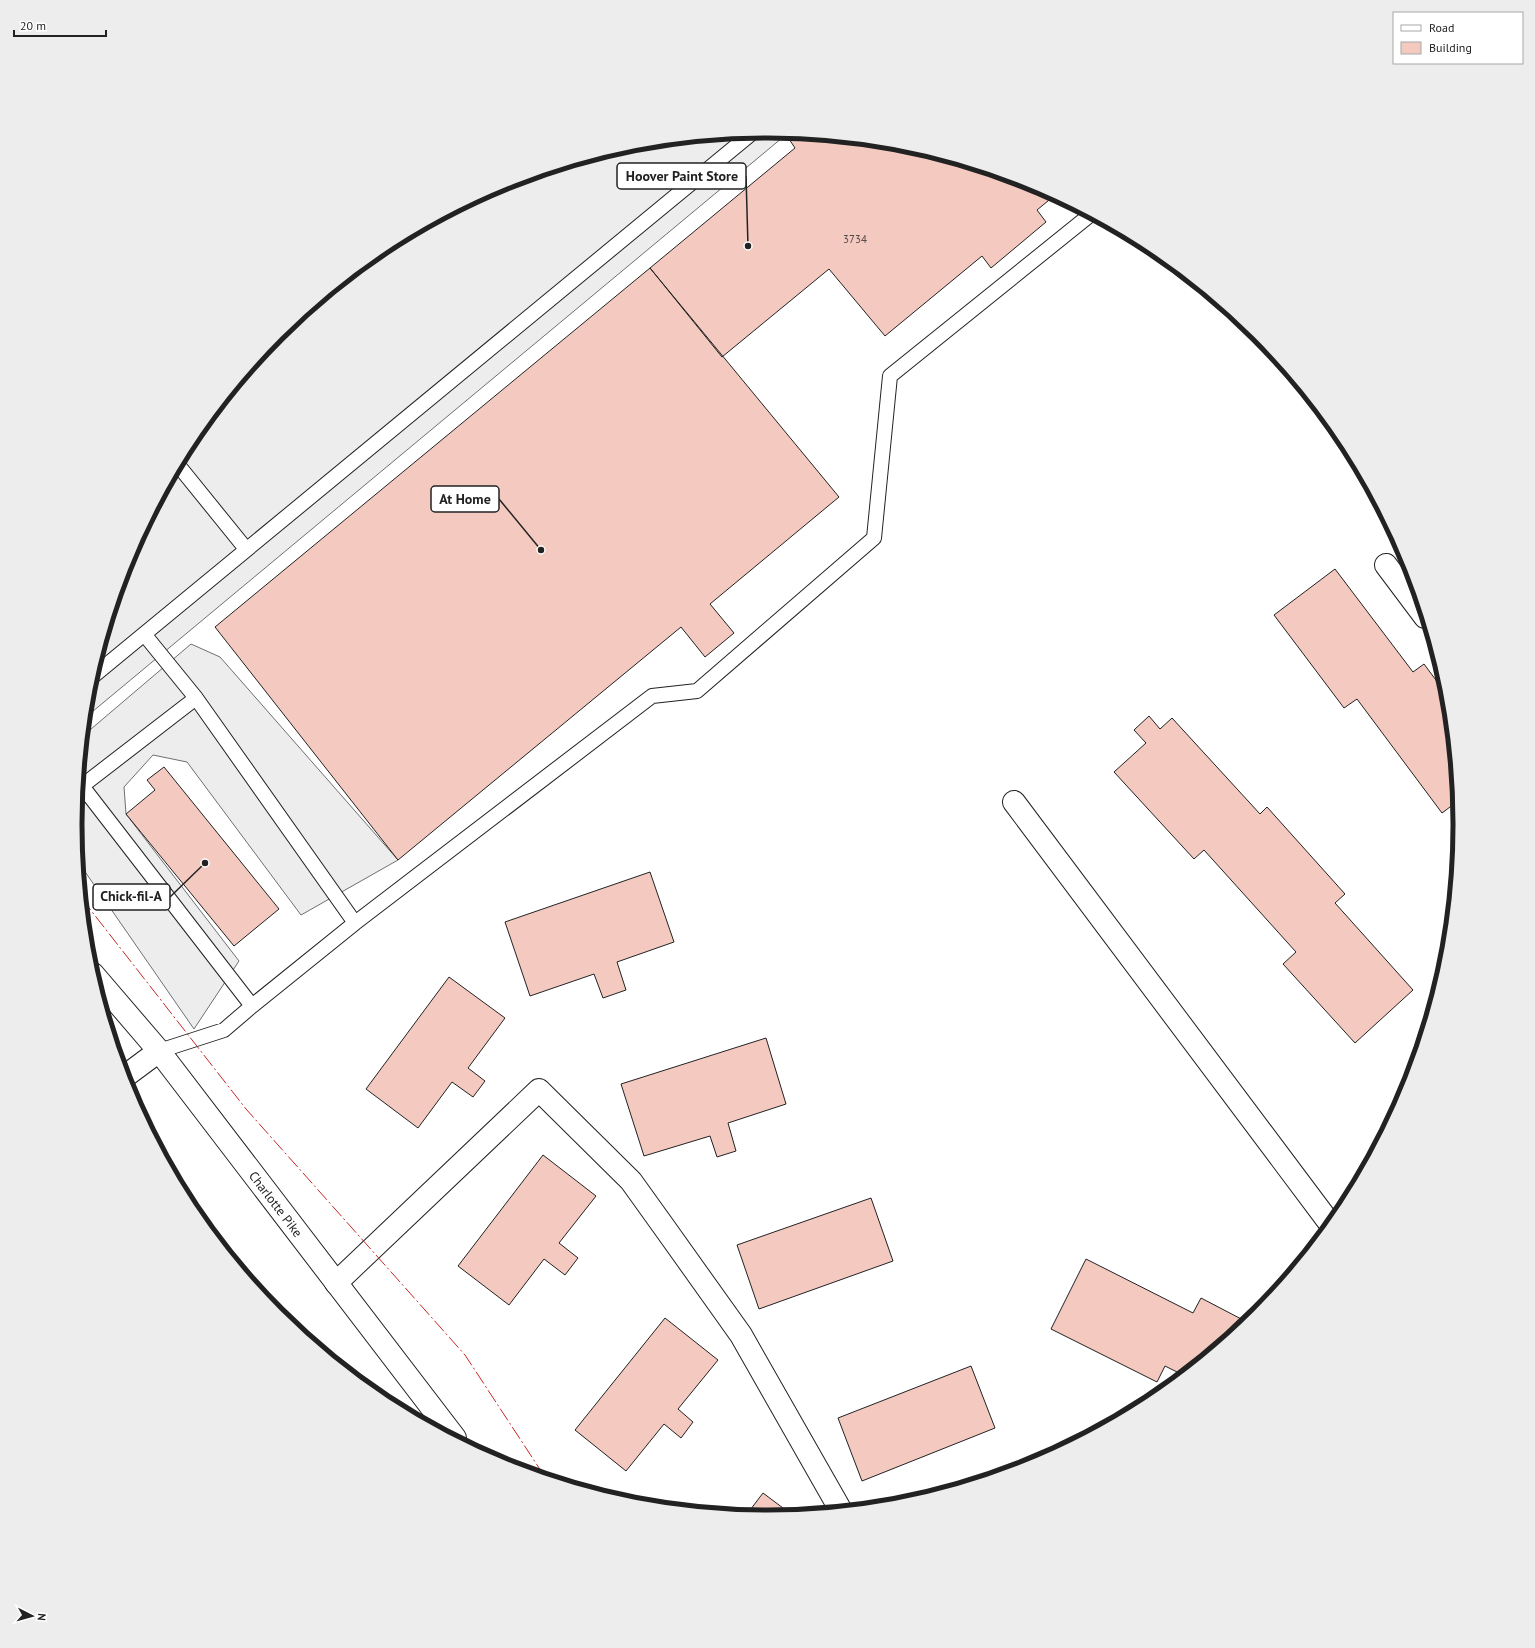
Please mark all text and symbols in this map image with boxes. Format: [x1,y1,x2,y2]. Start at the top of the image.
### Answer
scale bar [14,12,106,38]
legend [1393,12,1523,64]
text: 20 m [20,18,46,33]
text: Road [1429,20,1454,35]
text: Building [1429,40,1472,55]
callout: Hoover Paint Store [617,163,746,189]
text: Hoover Paint Store [626,167,738,185]
house number: 3734 [843,232,867,246]
callout: At Home [431,486,499,512]
text: At Home [439,490,491,508]
callout: Chick-fil-A [93,884,170,910]
text: Chick-fil-A [100,887,162,905]
street label: Charlotte Pike [245,1168,307,1240]
north arrow [12,1596,52,1636]
text: N [35,1613,49,1621]

